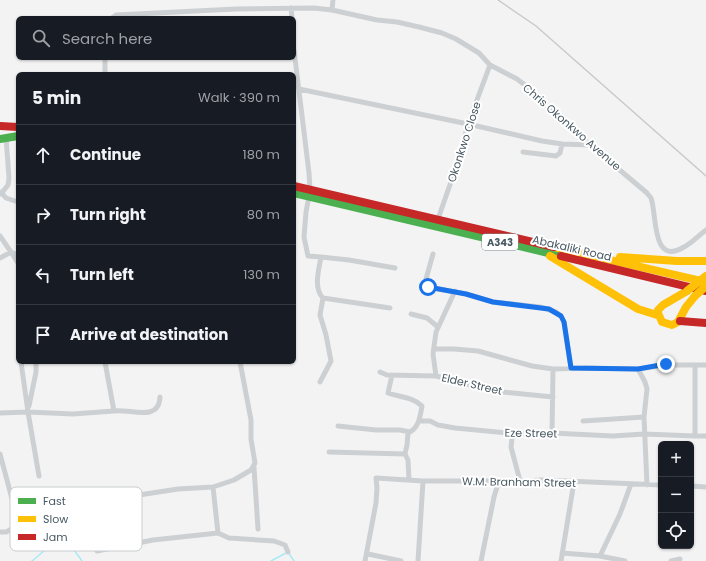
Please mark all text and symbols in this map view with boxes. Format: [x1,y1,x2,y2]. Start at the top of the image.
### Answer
search box [16,16,296,60]
icon: search [30,27,52,49]
text: Search here [62,28,152,49]
street label: Chris Okonkwo Avenue [519,80,625,174]
text: 5 min [32,86,81,110]
text: Walk · 390 m [198,88,280,107]
street label: Okonkwo Close [443,99,485,184]
icon: ahead [32,144,54,166]
text: Continue [70,144,141,165]
text: 180 m [243,145,280,164]
icon: right [32,204,54,226]
text: Turn right [70,204,146,225]
text: 80 m [247,205,280,224]
street label: Abakaliki Road [531,231,613,265]
road number: A343 [482,234,518,250]
icon: left [32,264,54,286]
text: Turn left [70,264,134,285]
text: 130 m [243,265,280,284]
route start [419,278,437,296]
icon: arrive [32,324,54,346]
text: Arrive at destination [70,324,228,345]
route end [657,355,675,373]
street label: Elder Street [440,369,504,399]
street label: Eze Street [505,425,557,441]
map controls [658,441,694,549]
button: + [658,441,694,477]
street label: W.M. Branham Street [462,473,576,491]
button: − [658,477,694,513]
legend [10,487,142,551]
text: Fast [43,493,66,509]
text: Slow [43,511,68,527]
button: locate [658,513,694,549]
text: Jam [43,529,68,545]

